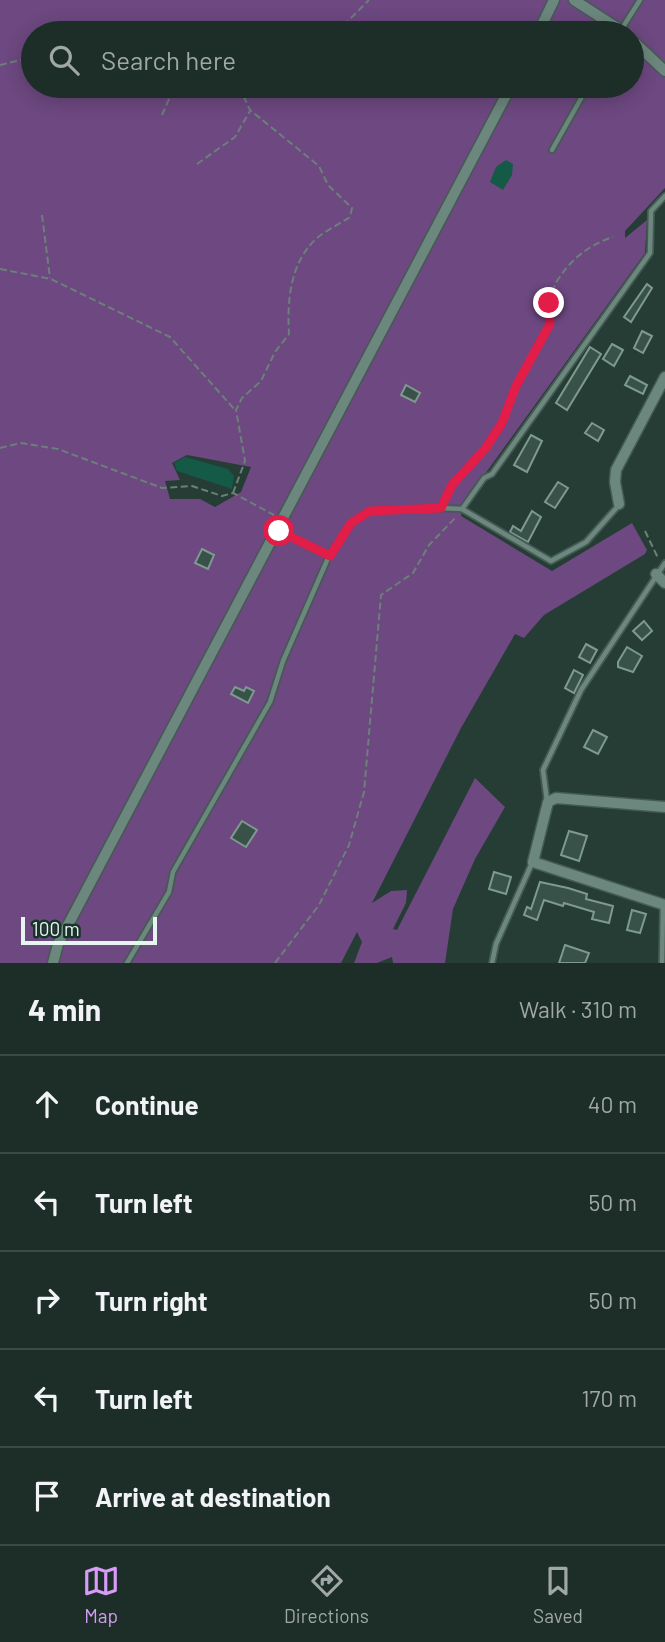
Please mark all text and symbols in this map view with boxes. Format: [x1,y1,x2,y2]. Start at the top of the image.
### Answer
search box [21,21,644,98]
icon: search [45,41,83,79]
text: Search here [101,44,236,75]
route end [533,287,564,318]
route start [263,515,294,546]
scale bar [21,914,158,946]
text: 100 m [32,917,80,940]
text: 4 min [28,991,101,1027]
text: Walk · 310 m [519,995,637,1023]
icon: ahead [28,1085,66,1123]
text: Continue [95,1089,199,1120]
text: 40 m [588,1090,637,1118]
icon: left [28,1183,66,1221]
text: Turn left [95,1187,193,1218]
text: 50 m [589,1188,637,1216]
icon: right [28,1281,66,1319]
text: Turn right [95,1285,208,1316]
text: 50 m [589,1286,637,1314]
icon: left [28,1379,66,1417]
text: Turn left [95,1383,193,1414]
text: 170 m [581,1384,637,1412]
icon: arrive [28,1477,66,1515]
text: Arrive at destination [95,1481,331,1512]
tab: Map [82,1562,120,1627]
tab: Directions [284,1562,369,1627]
tab: Saved [533,1562,583,1627]

